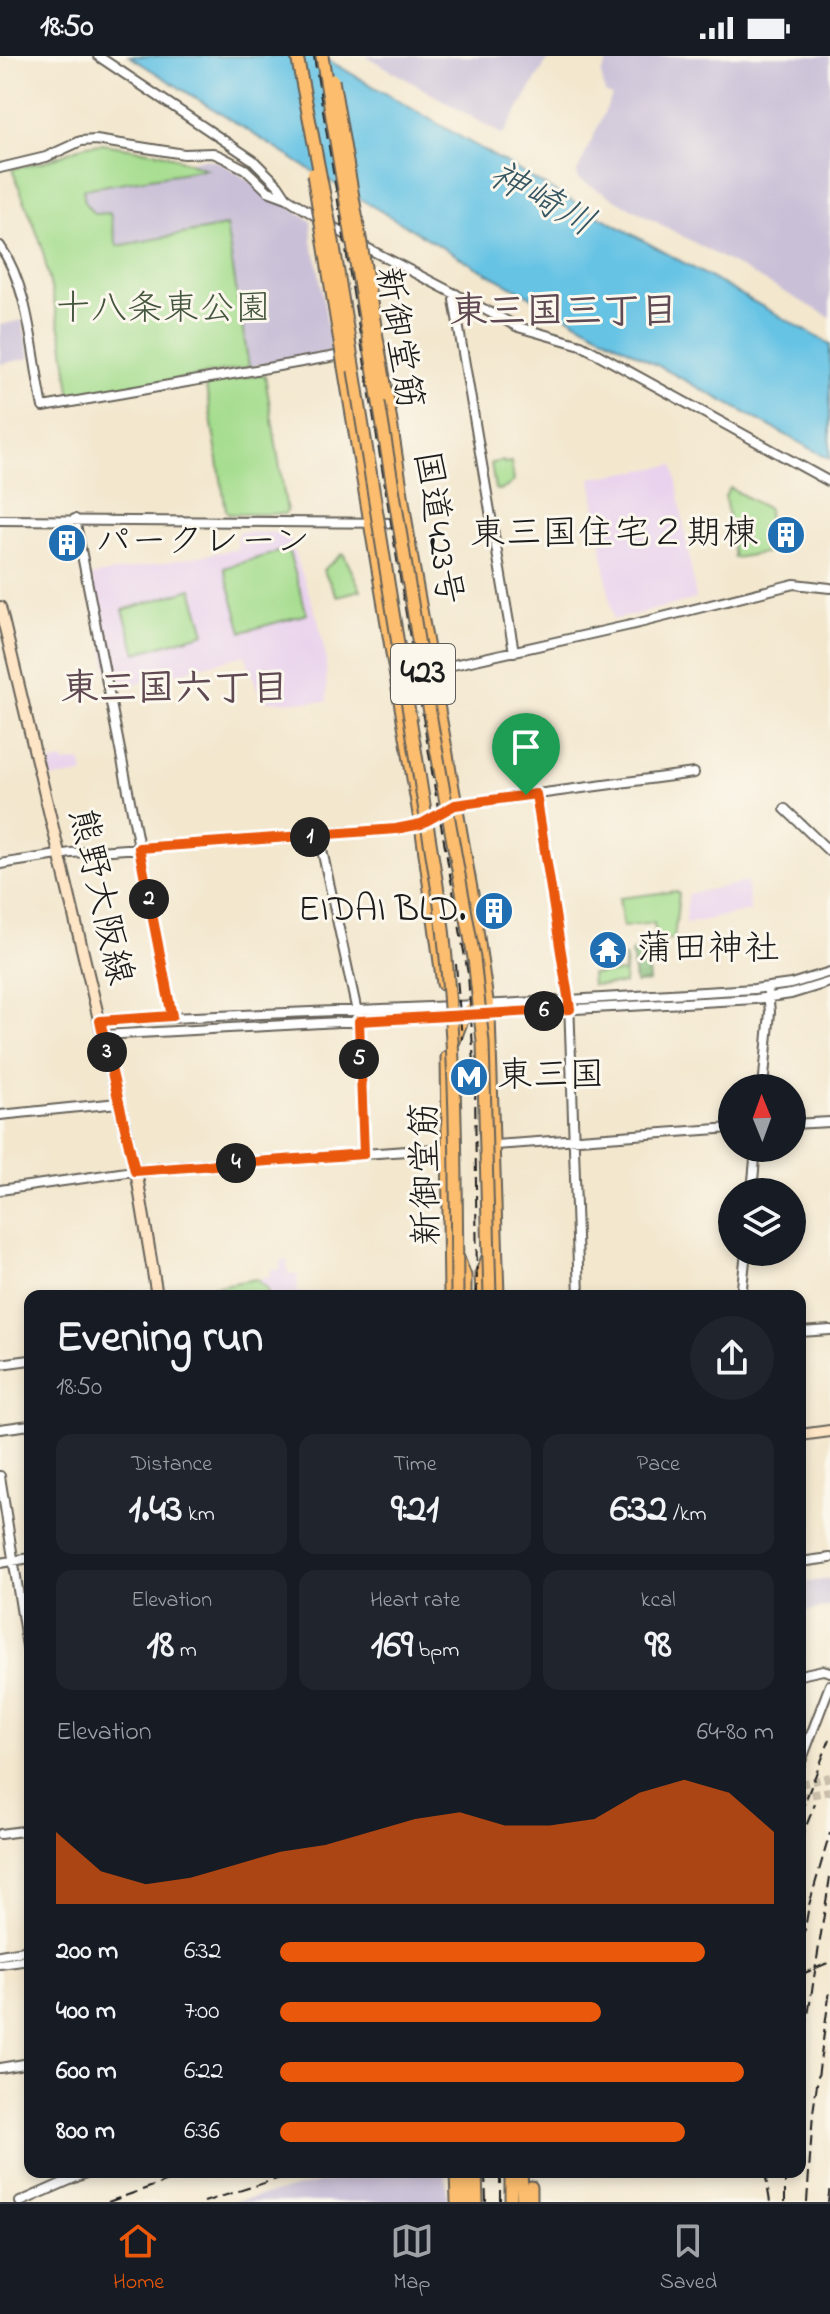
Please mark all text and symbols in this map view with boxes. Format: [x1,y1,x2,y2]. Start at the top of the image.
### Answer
text: 18:50 [40,6,93,50]
water label: 神崎川 [478,149,604,253]
street label: 新御堂筋 [360,263,434,413]
park label: 十八条東公園 [55,284,271,337]
district label: 東三国三丁目 [450,286,678,342]
street label: 国道423号 [398,447,474,609]
place label: 東三国住宅２期棟 [470,509,758,562]
building icon: 東三国住宅２期棟 [765,514,807,556]
place label: パークレーン [95,517,310,570]
building icon: パークレーン [46,522,88,564]
road number: 423 [391,644,455,704]
district label: 東三国六丁目 [61,663,289,719]
pin [492,713,560,795]
icon: arrive [504,725,548,769]
street label: 熊野大阪線 [53,803,145,991]
pin: 1 [290,817,330,857]
text: 1 [307,821,314,853]
pin: 2 [129,879,169,919]
text: 2 [144,883,154,915]
place label: EIDAI BLD. [298,885,466,938]
building icon: EIDAI BLD. [473,890,515,932]
place label: 蒲田神社 [636,924,780,977]
temple icon: 蒲田神社 [587,929,629,971]
pin: 6 [524,991,564,1031]
text: 6 [539,995,549,1027]
pin: 3 [87,1032,127,1072]
text: 3 [102,1036,112,1068]
pin: 5 [339,1039,379,1079]
text: 5 [353,1043,365,1075]
place label: 東三国 [497,1051,605,1104]
metro station icon: 東三国 [448,1056,490,1098]
north arrow [718,1074,806,1162]
map controls [718,1074,806,1266]
street label: 新御堂筋 [400,1102,456,1246]
pin: 4 [216,1143,256,1183]
text: 4 [231,1147,241,1179]
button: layers [718,1178,806,1266]
text: Evening run [56,1307,263,1371]
button: share [690,1316,774,1400]
text: 18:50 [56,1369,102,1407]
text: Distance [131,1449,212,1481]
text: Time [393,1449,437,1481]
text: Pace [637,1449,680,1481]
text: 1.43 [129,1481,183,1540]
text: 9:21 [391,1481,439,1540]
text: 6:32 [610,1481,668,1540]
text: km [183,1499,215,1531]
text: /km [668,1499,707,1531]
text: Elevation [131,1585,212,1617]
text: Heart rate [370,1585,460,1617]
text: kcal [641,1585,676,1617]
text: 18 [147,1617,174,1676]
text: 169 [371,1617,413,1676]
text: 98 [645,1617,672,1676]
text: m [174,1635,197,1667]
text: bpm [413,1635,459,1667]
text: Elevation [56,1714,152,1752]
text: 64–80 m [697,1714,774,1752]
text: 200 m [56,1933,118,1971]
text: 6:32 [184,1933,221,1971]
text: 400 m [56,1993,116,2031]
text: 7:00 [184,1993,219,2031]
text: 600 m [56,2053,117,2091]
text: 6:22 [184,2053,224,2091]
text: 800 m [56,2113,115,2151]
text: 6:36 [184,2113,220,2151]
tab: Home [113,2219,164,2299]
tab: Map [390,2219,434,2299]
tab: Saved [660,2219,717,2299]

